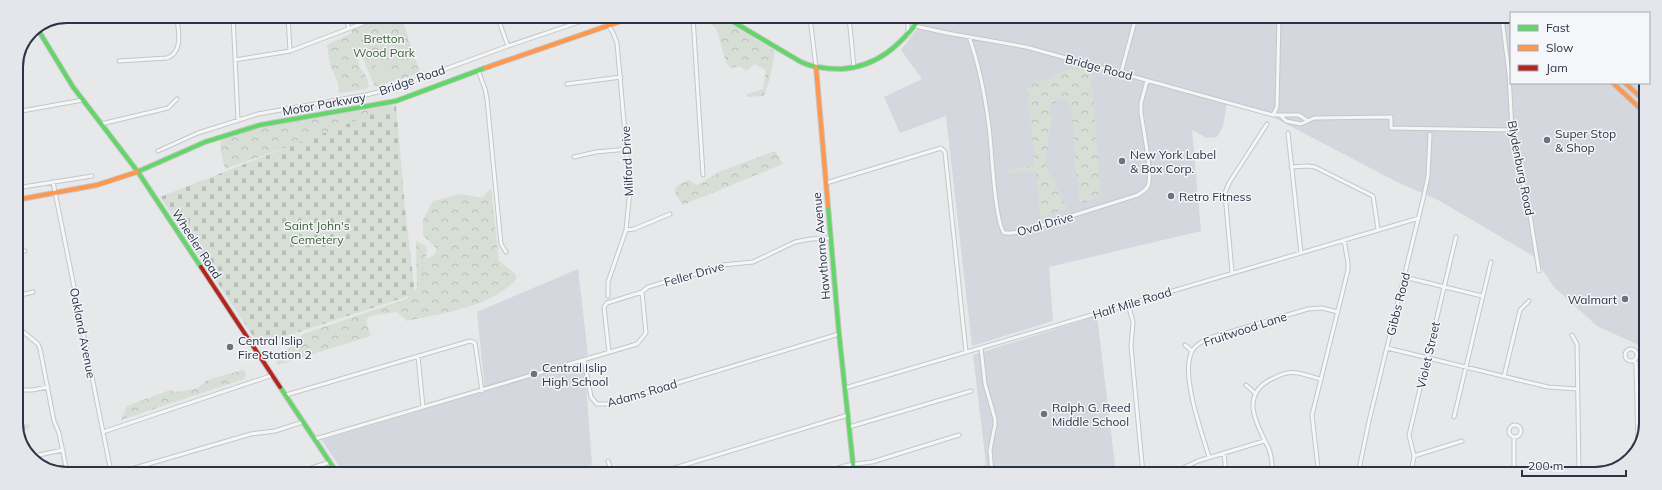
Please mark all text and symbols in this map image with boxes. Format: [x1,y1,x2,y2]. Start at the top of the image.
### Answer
legend [1510,12,1650,84]
text: Fast [1546,20,1570,35]
park label: Bretton Wood Park [353,31,416,60]
text: Slow [1546,40,1574,55]
street label: Bridge Road [1064,51,1134,83]
text: Jam [1546,60,1568,75]
street label: Bridge Road [377,62,447,98]
street label: Motor Parkway [281,89,368,119]
street label: Blydenburg Road [1504,119,1538,217]
street label: Milford Drive [618,125,636,197]
place label: Super Stop & Shop [1555,126,1616,155]
marker: Super Stop & Shop [1542,135,1552,145]
place label: New York Label & Box Corp. [1130,147,1216,176]
marker: New York Label & Box Corp. [1117,156,1127,166]
place label: Retro Fitness [1179,189,1251,204]
marker: Retro Fitness [1166,191,1176,201]
street label: Hawthorne Avenue [809,192,833,300]
street label: Wheeler Road [169,206,225,282]
street label: Oval Drive [1015,209,1075,239]
park label: Saint John's Cemetery [284,218,350,247]
street label: Feller Drive [662,258,726,290]
street label: Gibbs Road [1383,271,1413,337]
street label: Half Mile Road [1091,284,1173,322]
street label: Oakland Avenue [67,286,99,380]
place label: Walmart [1568,292,1617,307]
marker: Walmart [1620,294,1630,304]
street label: Fruitwood Lane [1201,308,1289,350]
street label: Violet Street [1413,320,1443,390]
place label: Central Islip Fire Station 2 [238,333,312,362]
marker: Central Islip Fire Station 2 [225,342,235,352]
place label: Central Islip High School [542,360,608,389]
marker: Central Islip High School [529,369,539,379]
street label: Adams Road [605,376,679,410]
place label: Ralph G. Reed Middle School [1052,400,1131,429]
marker: Ralph G. Reed Middle School [1039,409,1049,419]
scale bar [1522,452,1626,478]
text: 200 m [1528,458,1563,473]

